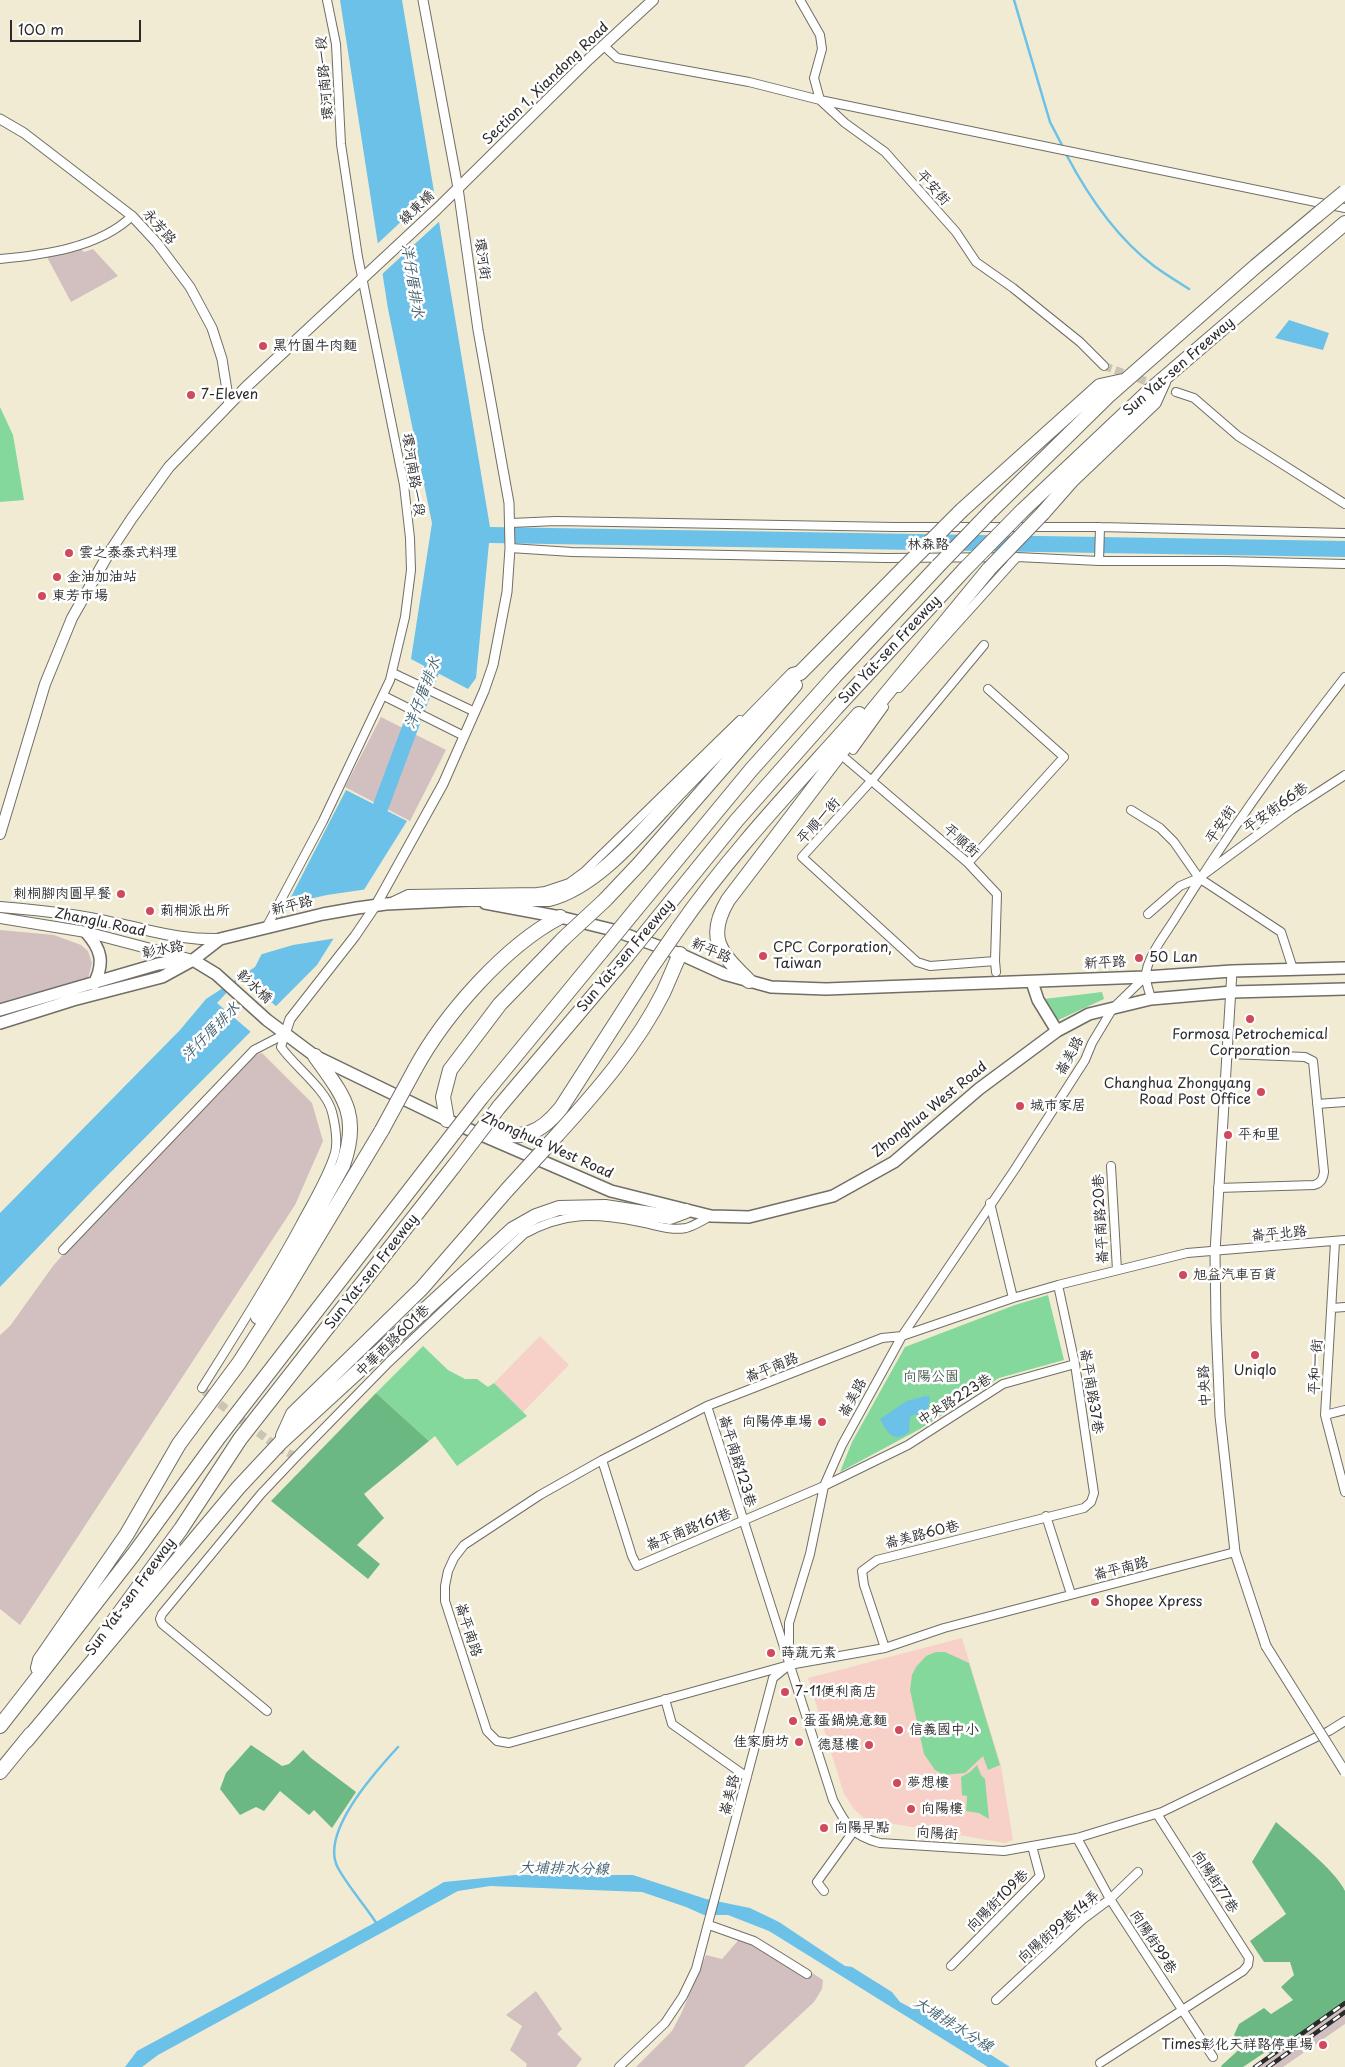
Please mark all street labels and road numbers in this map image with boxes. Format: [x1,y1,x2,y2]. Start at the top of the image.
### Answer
street label: Section 1, Xiandong Road [479,19,613,149]
street label: 環河南路一段 [313,35,337,121]
street label: 平安街 [913,167,953,209]
street label: 線東橋 [396,187,438,229]
street label: 永芳路 [139,206,179,248]
street label: 環河街 [471,237,493,281]
street label: Sun Yat-sen Freeway [1120,314,1238,420]
street label: 環河南路一段 [398,432,428,518]
street label: 林森路 [907,537,949,553]
street label: Sun Yat-sen Freeway [836,593,944,707]
street label: 平安街66巷 [1240,780,1312,836]
street label: 平順一街 [794,795,844,847]
street label: 平安街 [1202,803,1240,847]
street label: 平順街 [940,821,982,861]
street label: 新平路 [270,893,314,919]
street label: Sun Yat-sen Freeway [574,896,678,1016]
street label: Zhanglu Road [53,905,147,941]
street label: 新平路 [688,935,734,967]
street label: 彰水路 [141,938,185,962]
street label: 新平路 [1084,954,1126,972]
street label: 彰水橋 [233,967,275,1007]
street label: 崙美路 [1052,1034,1088,1078]
street label: Zhonghua West Road [869,1059,991,1161]
street label: Zhonghua West Road [479,1109,615,1183]
street label: 崙平南路20巷 [1090,1174,1112,1264]
street label: Sun Yat-sen Freeway [322,1211,422,1333]
street label: 崙平北路 [1250,1223,1308,1245]
street label: 中華西路601巷 [353,1301,433,1381]
street label: 平和一街 [1306,1338,1326,1396]
street label: 崙平南路37巷 [1076,1347,1106,1435]
street label: 崙平南路 [743,1350,801,1386]
street label: 中央路 [1196,1365,1214,1407]
street label: 中央路223巷 [915,1371,995,1429]
street label: 崙美路 [835,1376,871,1420]
street label: 崙平南路123巷 [715,1413,759,1509]
street label: 崙平南路161巷 [644,1505,734,1555]
street label: 崙美路60巷 [883,1518,961,1552]
street label: Sun Yat-sen Freeway [83,1535,179,1659]
street label: 崙平南路 [1092,1554,1150,1584]
street label: 崙平南路 [451,1601,485,1659]
street label: 崙美路 [717,1773,743,1817]
street label: 向陽街 [915,1824,959,1844]
street label: 向陽街77巷 [1189,1847,1241,1917]
street label: 向陽街109巷 [964,1867,1032,1935]
street label: 向陽街99巷14弄 [1015,1887,1103,1967]
street label: 向陽街99巷 [1126,1907,1180,1977]

